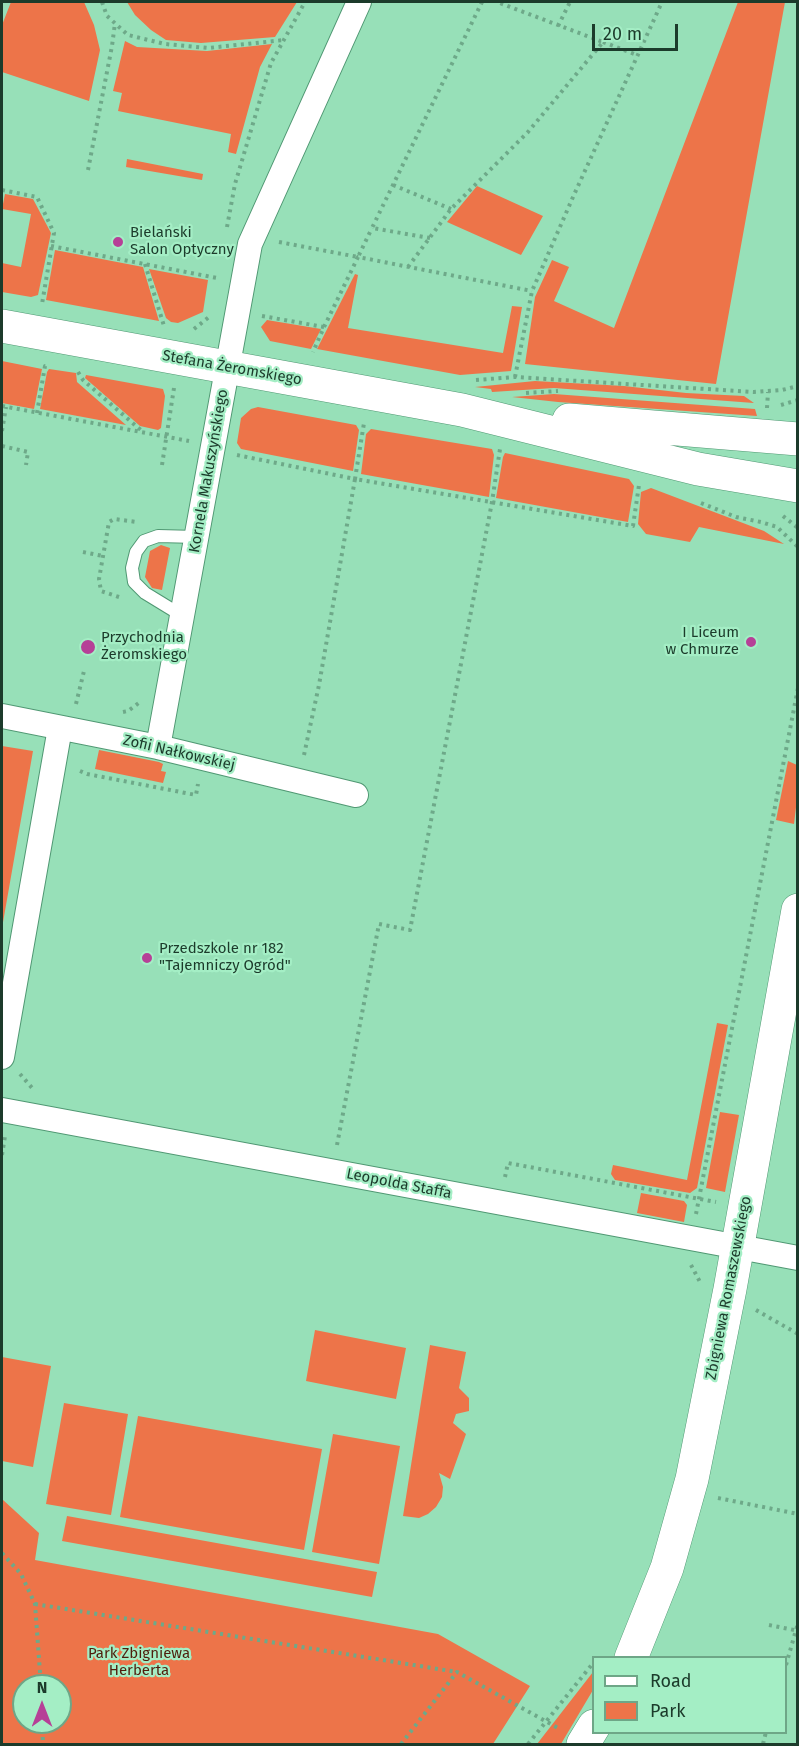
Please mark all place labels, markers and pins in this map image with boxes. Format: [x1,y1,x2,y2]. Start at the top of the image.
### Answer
place label: Bielański Salon Optyczny [130,224,234,259]
marker: Bielański Salon Optyczny [111,235,125,249]
place label: I Liceum w Chmurze [665,624,739,659]
place label: Przychodnia Żeromskiego [101,629,187,664]
marker: I Liceum w Chmurze [744,635,758,649]
marker: Przychodnia Żeromskiego [79,638,97,656]
place label: Przedszkole nr 182 "Tajemniczy Ogród" [159,940,291,975]
marker: Przedszkole nr 182 "Tajemniczy Ogród" [140,951,154,965]

